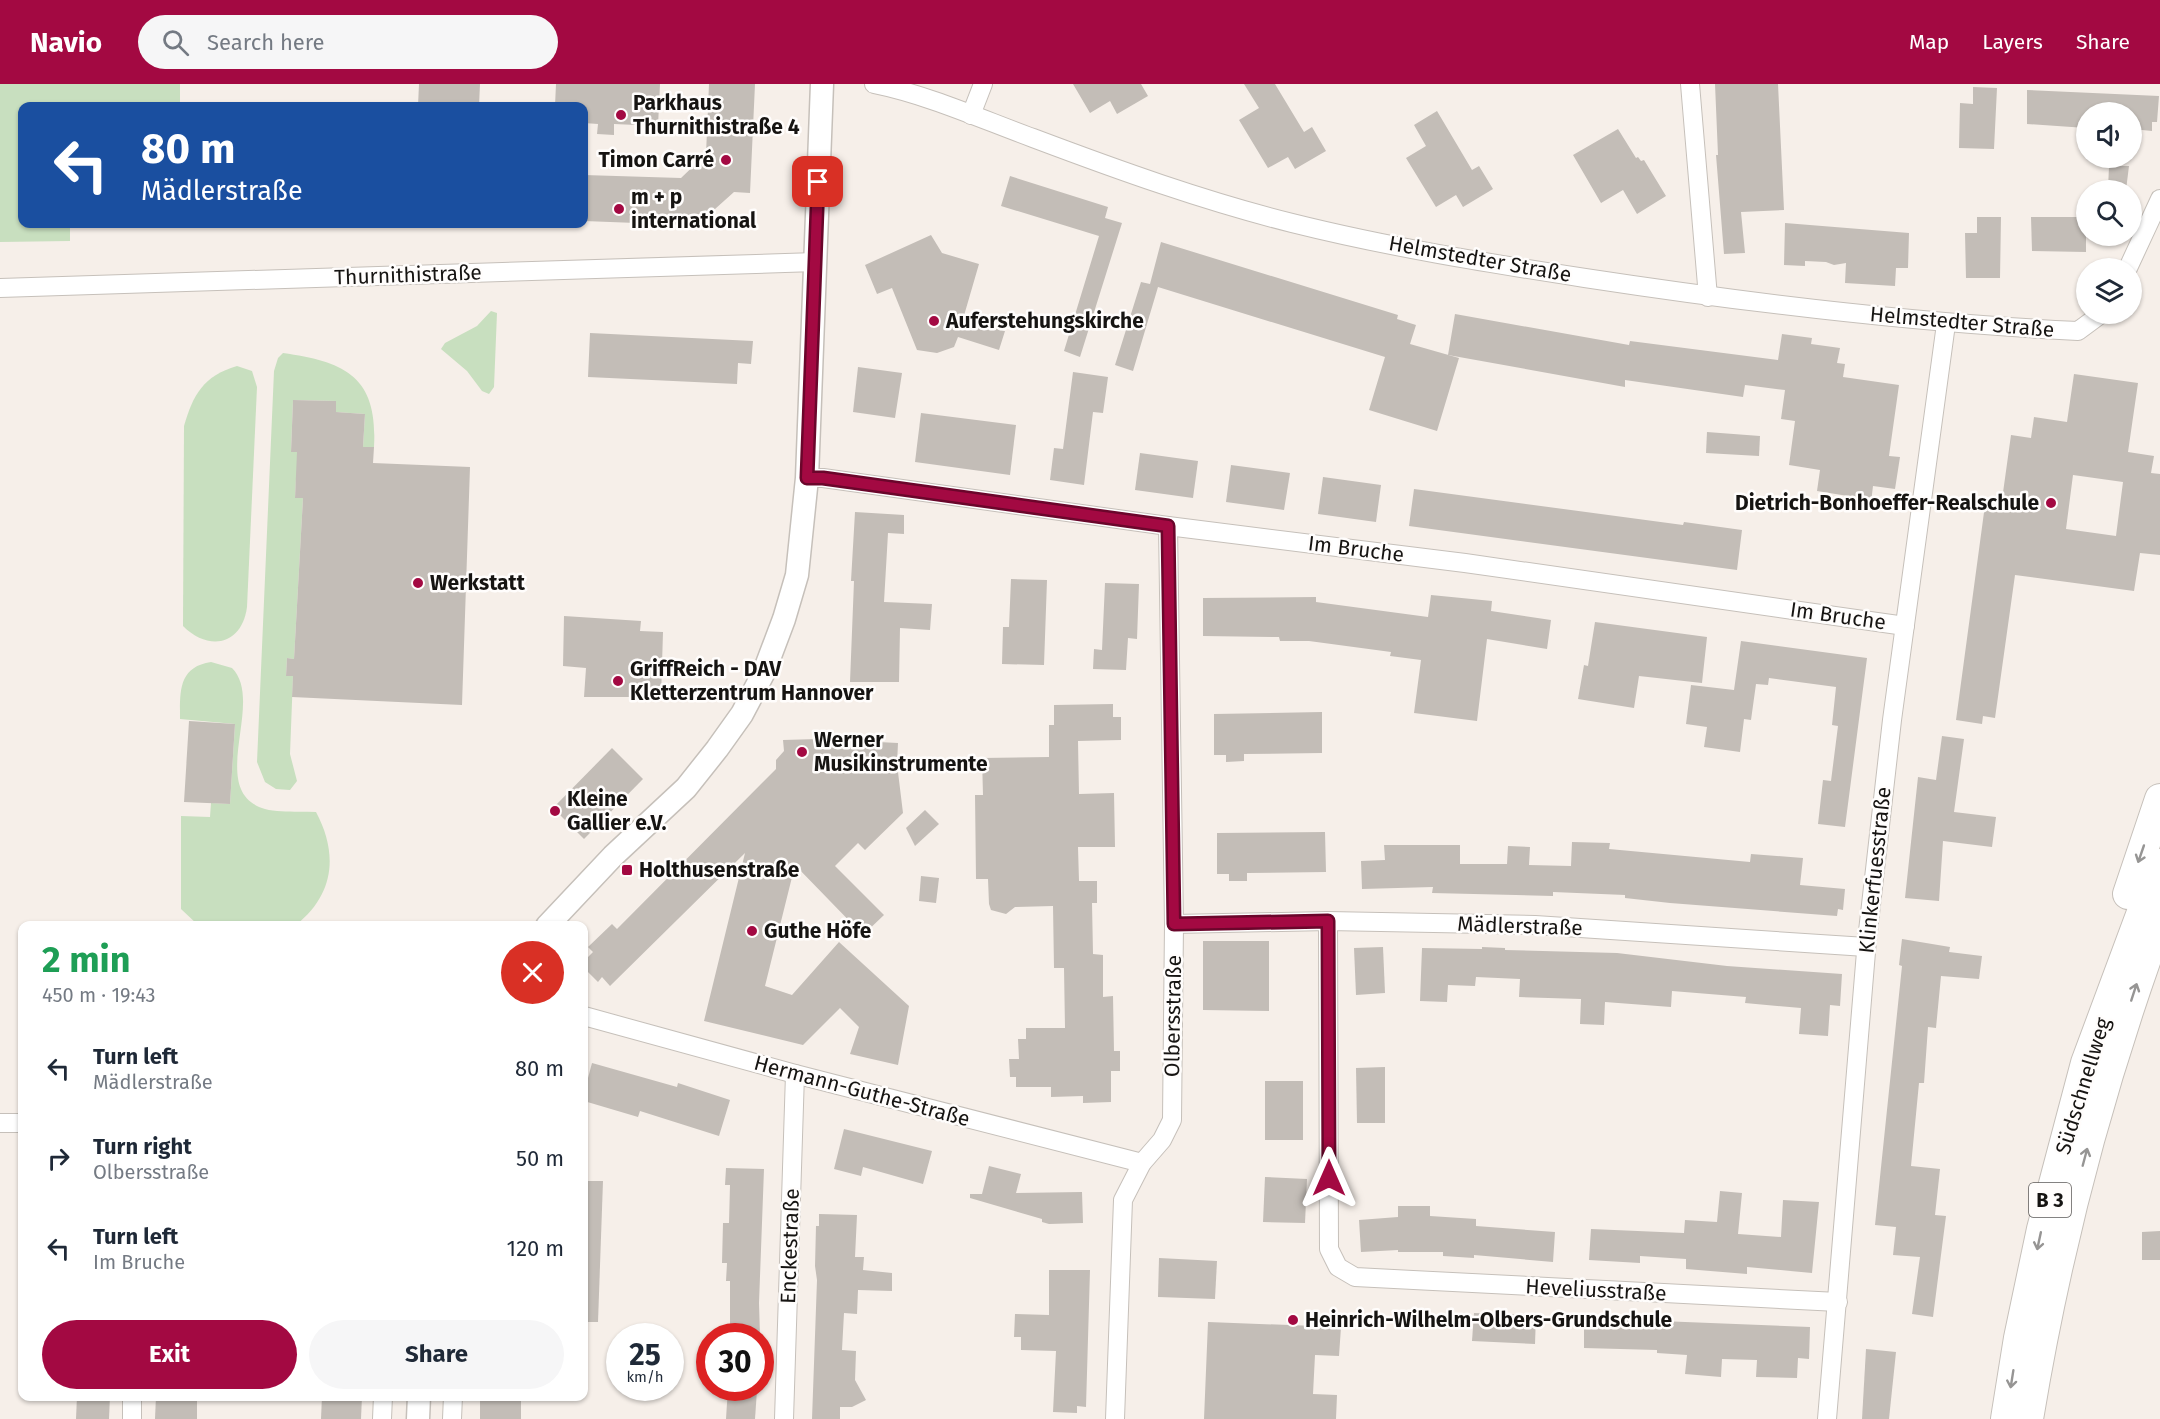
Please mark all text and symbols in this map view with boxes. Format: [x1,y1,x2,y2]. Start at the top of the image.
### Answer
search box [138,15,558,69]
text: Navio [30,26,102,59]
icon: search [159,26,192,59]
text: Search here [207,29,325,56]
text: Map [1909,29,1949,55]
text: Layers [1982,29,2043,55]
text: Share [2076,29,2130,55]
place label: Parkhaus Thurnithistraße 4 [633,90,800,140]
map controls [2076,102,2142,324]
button: sound [2076,102,2142,168]
marker: Parkhaus Thurnithistraße 4 [614,108,628,122]
text: 80 m [141,124,235,174]
icon: left [42,126,120,204]
place label: Timon Carré [598,147,714,173]
marker: Timon Carré [719,153,733,167]
pin [792,156,843,207]
icon: arrive [801,165,834,198]
text: Mädlerstraße [141,175,303,207]
button: search [2076,180,2142,246]
place label: m + p international [631,184,757,234]
marker: m + p international [612,202,626,216]
street label: Helmstedter Straße [1387,230,1573,288]
button: layers [2076,258,2142,324]
street label: Thurnithistraße [334,259,482,291]
street label: Helmstedter Straße [1869,301,2055,343]
place label: Auferstehungskirche [945,308,1144,334]
marker: Auferstehungskirche [927,314,941,328]
place label: Dietrich-Bonhoeffer-Realschule [1735,490,2039,516]
marker: Dietrich-Bonhoeffer-Realschule [2044,496,2058,510]
street label: Im Bruche [1306,530,1406,568]
place label: Werkstatt [430,570,526,596]
marker: Werkstatt [411,576,425,590]
street label: Im Bruche [1788,596,1888,636]
place label: GriffReich - DAV Kletterzentrum Hannover [630,656,874,706]
marker: GriffReich - DAV Kletterzentrum Hannover [611,674,625,688]
place label: Werner Musikinstrumente [814,727,988,777]
marker: Werner Musikinstrumente [795,745,809,759]
street label: Klinkerfuesstraße [1853,785,1897,955]
place label: Kleine Gallier e.V. [567,786,667,836]
marker: Kleine Gallier e.V. [548,804,562,818]
one-way arrow [2135,844,2146,863]
place label: Holthusenstraße [639,857,800,883]
marker: Holthusenstraße [620,863,634,877]
street label: Mädlerstraße [1457,911,1583,941]
place label: Guthe Höfe [764,918,872,944]
marker: Guthe Höfe [745,924,759,938]
text: 2 min [42,938,131,982]
button: close [501,941,564,1004]
street label: Olbersstraße [1159,955,1187,1077]
text: 450 m · 19:43 [42,983,156,1007]
one-way arrow [2130,983,2141,1002]
street label: Südschnellweg [2050,1014,2116,1158]
text: Turn left [93,1043,178,1070]
street label: Hermann-Guthe-Straße [751,1050,973,1132]
icon: left [42,1052,75,1085]
text: 80 m [515,1055,564,1082]
text: Mädlerstraße [93,1070,213,1094]
text: Turn right [93,1133,192,1160]
icon: right [42,1142,75,1175]
text: 50 m [516,1145,564,1172]
position arrow [1297,1146,1361,1210]
one-way arrow [2079,1148,2091,1167]
text: Olbersstraße [93,1160,209,1184]
road number: B 3 [2029,1183,2071,1217]
street label: Enckestraße [775,1188,805,1304]
text: Turn left [93,1223,178,1250]
icon: left [42,1232,75,1265]
one-way arrow [2033,1232,2045,1251]
text: 120 m [507,1235,564,1262]
text: Im Bruche [93,1250,185,1274]
street label: Heveliusstraße [1525,1273,1667,1307]
place label: Heinrich-Wilhelm-Olbers-Grundschule [1305,1307,1673,1333]
marker: Heinrich-Wilhelm-Olbers-Grundschule [1286,1313,1300,1327]
button: Exit [42,1320,297,1389]
button: Share [309,1320,564,1389]
speed limit sign: 30 [696,1323,774,1401]
text: 25 [629,1337,661,1373]
text: km/h [626,1368,664,1386]
one-way arrow [2007,1368,2018,1388]

